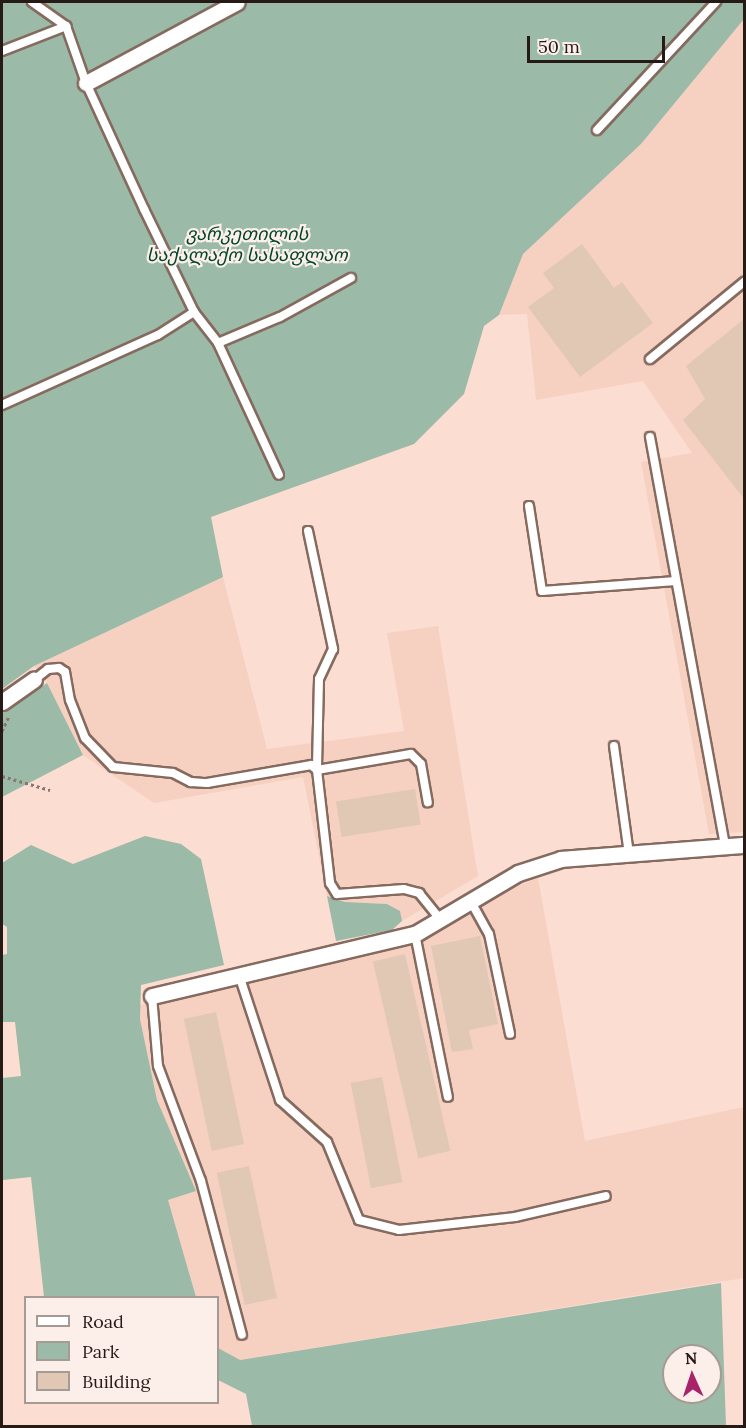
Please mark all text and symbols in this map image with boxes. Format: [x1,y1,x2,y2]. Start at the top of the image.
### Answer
scale bar [530,24,668,62]
text: 50 m [538,35,580,58]
park label: ვარკეთილის საქალაქო სასაფლაო [147,224,347,266]
legend [24,1296,219,1404]
text: Road [82,1310,124,1333]
text: Park [82,1340,119,1363]
north arrow [662,1344,722,1404]
text: N [684,1348,698,1368]
text: Building [82,1370,150,1393]

